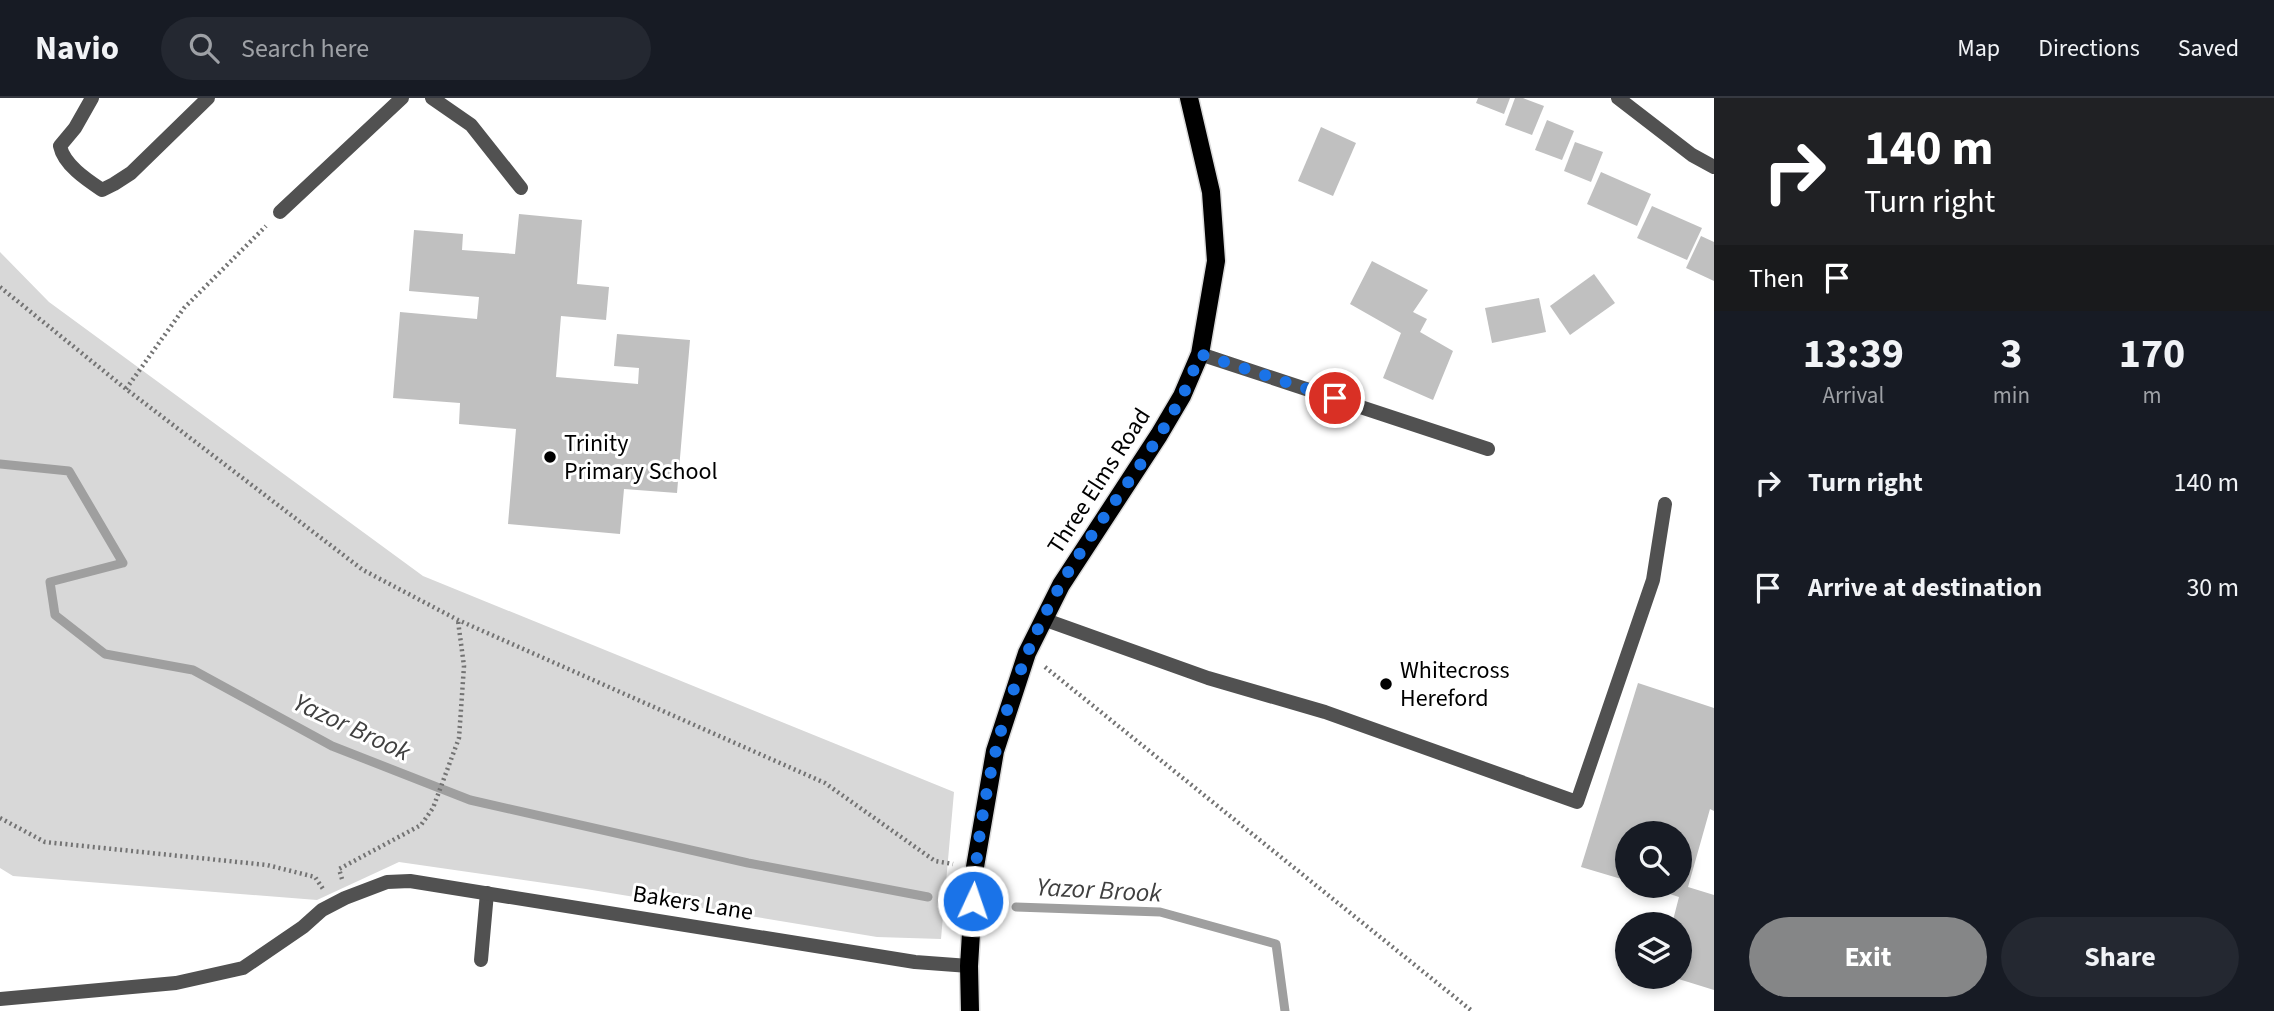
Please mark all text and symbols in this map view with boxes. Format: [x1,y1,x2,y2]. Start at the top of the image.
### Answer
search box [161,17,651,80]
text: Navio [35,25,119,72]
icon: search [185,29,223,67]
text: Search here [241,30,369,67]
text: Map [1957,31,2000,66]
text: Directions [2038,31,2140,66]
text: Saved [2178,31,2239,66]
text: 140 m [1864,114,1993,184]
icon: right [1749,126,1840,217]
text: Turn right [1864,179,1995,225]
icon: arrive [1818,259,1856,297]
text: Then [1749,260,1804,297]
text: 13:39 [1803,324,1904,384]
text: 3 [2000,324,2022,384]
text: 170 [2119,324,2185,384]
pin [1305,368,1365,428]
icon: arrive [1316,379,1354,417]
text: Arrival [1822,379,1884,412]
text: min [1993,379,2030,412]
text: m [2142,379,2162,412]
street label: Three Elms Road [1039,401,1159,561]
place label: Trinity Primary School [564,426,718,489]
marker: Trinity Primary School [542,449,558,465]
icon: right [1749,464,1787,502]
text: Turn right [1808,464,1923,501]
text: 140 m [2173,464,2239,501]
icon: arrive [1749,569,1787,607]
text: Arrive at destination [1808,569,2042,606]
text: 30 m [2186,569,2239,606]
place label: Whitecross Hereford [1400,653,1510,716]
marker: Whitecross Hereford [1378,676,1394,692]
water label: Yazor Brook [287,684,417,771]
map controls [1615,821,1692,989]
button: search [1615,821,1692,898]
position arrow [936,864,1010,938]
water label: Yazor Brook [1035,868,1163,912]
street label: Bakers Lane [630,876,756,930]
button: layers [1615,912,1692,989]
button: Exit [1749,917,1987,997]
button: Share [2001,917,2239,997]

